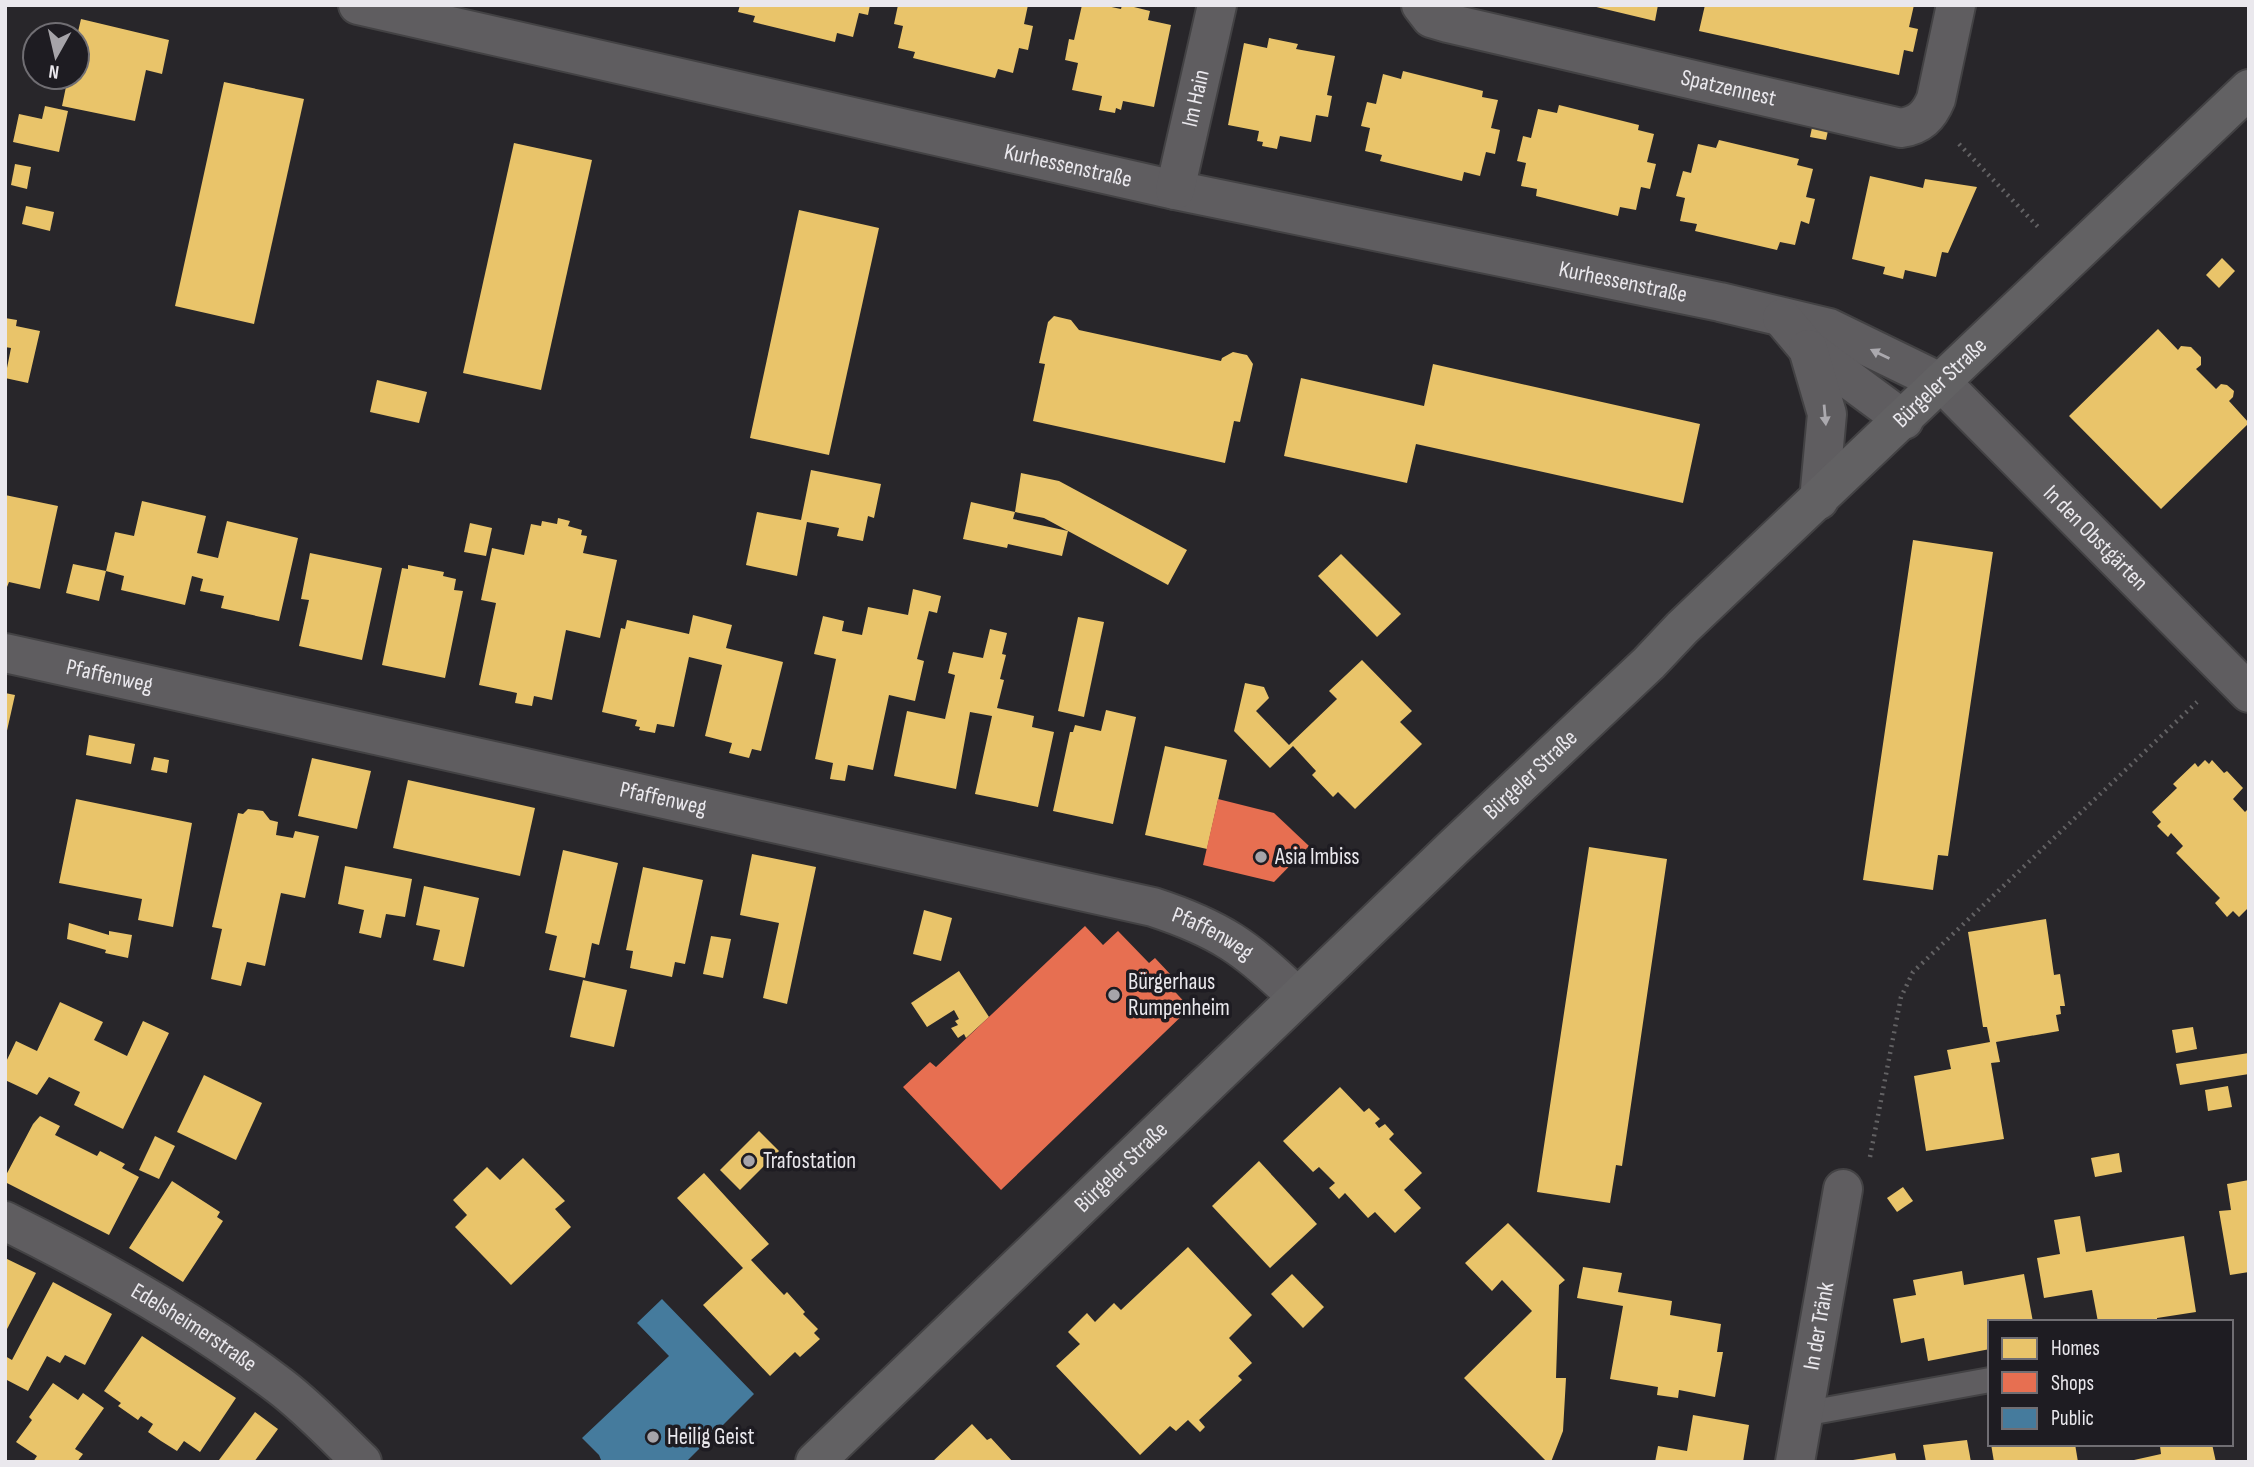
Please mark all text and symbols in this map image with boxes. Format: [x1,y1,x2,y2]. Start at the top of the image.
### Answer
north arrow [21,21,91,91]
text: N [47,59,60,83]
street label: Spatzennest [1678,63,1779,113]
street label: Im Hain [1176,67,1216,130]
street label: Kurhessenstraße [1001,138,1135,194]
street label: Kurhessenstraße [1556,255,1690,309]
street label: Bürgeler Straße [1887,332,1993,434]
one-way arrow [1870,349,1890,360]
one-way arrow [1820,404,1831,426]
street label: In den Obstgärten [2037,479,2154,597]
street label: Pfaffenweg [63,653,156,699]
street label: Bürgeler Straße [1478,724,1583,826]
street label: Pfaffenweg [617,775,709,822]
place label: Asia Imbiss [1274,843,1359,871]
marker: Asia Imbiss [1253,849,1269,865]
street label: Pfaffenweg [1168,901,1259,967]
place label: Bürgerhaus Rumpenheim [1128,968,1230,1022]
marker: Bürgerhaus Rumpenheim [1106,987,1122,1003]
street label: Bürgeler Straße [1069,1116,1174,1219]
place label: Trafostation [763,1147,856,1175]
marker: Trafostation [741,1153,757,1169]
street label: Edelsheimerstraße [126,1277,262,1378]
street label: In der Tränk [1797,1280,1840,1372]
legend [1988,1320,2233,1446]
text: Homes [2051,1336,2100,1361]
text: Shops [2051,1371,2094,1396]
text: Public [2051,1406,2094,1431]
place label: Heilig Geist [667,1423,754,1451]
marker: Heilig Geist [645,1429,661,1445]

